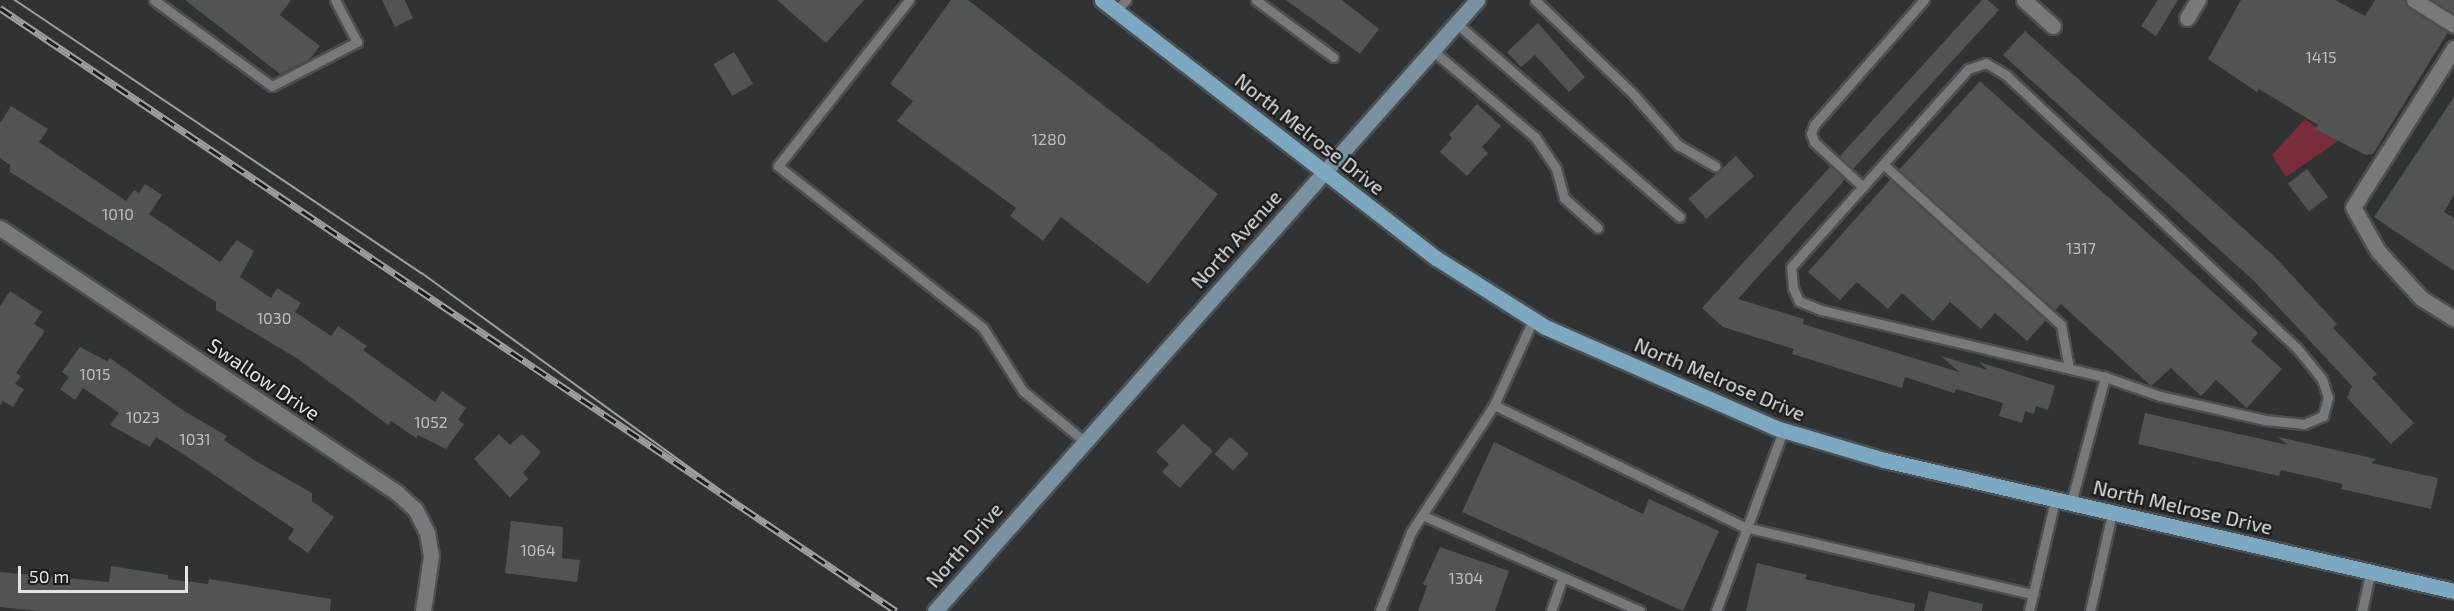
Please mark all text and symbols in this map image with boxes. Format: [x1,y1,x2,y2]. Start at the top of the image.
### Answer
house number: 1415 [2305,47,2337,67]
street label: North Melrose Drive [1230,68,1390,200]
house number: 1280 [1032,129,1066,149]
street label: North Avenue [1186,185,1286,293]
house number: 1010 [102,204,134,224]
house number: 1317 [2066,238,2096,258]
house number: 1030 [257,308,291,328]
street label: North Melrose Drive [1631,332,1809,426]
street label: Swallow Drive [203,333,325,425]
house number: 1015 [80,364,110,384]
house number: 1023 [126,407,160,427]
house number: 1052 [414,412,448,432]
house number: 1031 [179,429,211,449]
street label: North Melrose Drive [2091,475,2275,539]
street label: North Drive [921,498,1007,592]
house number: 1064 [520,540,556,560]
scale bar [21,554,190,592]
text: 50 m [29,565,69,587]
house number: 1304 [1449,568,1483,588]

